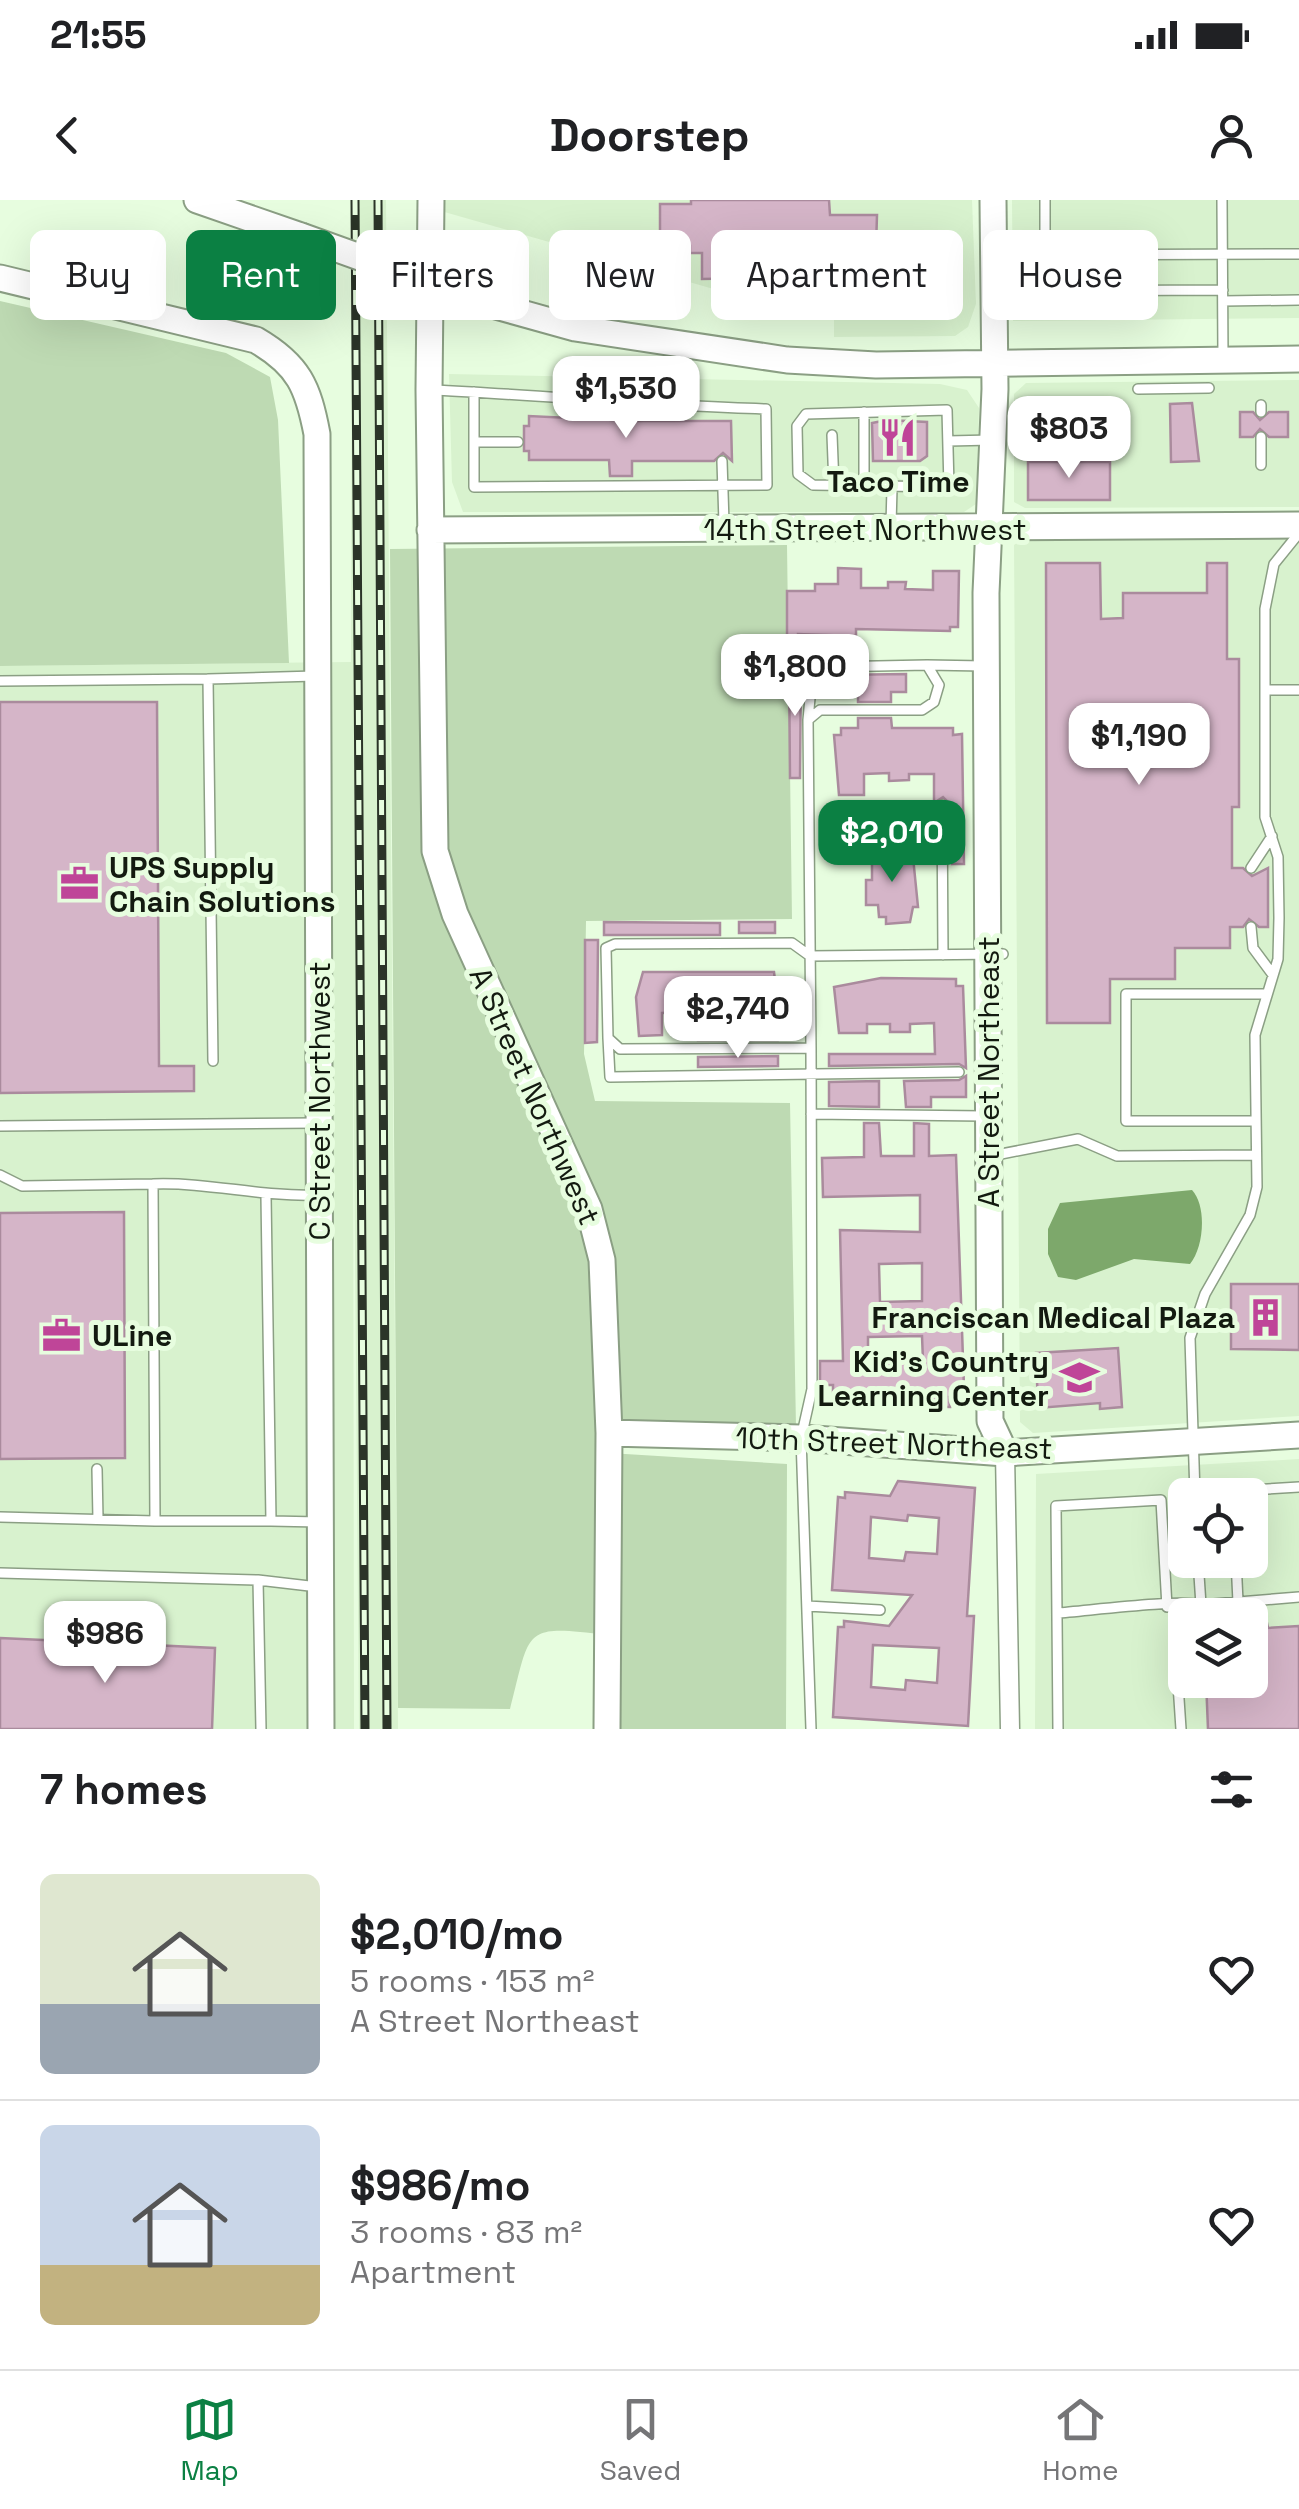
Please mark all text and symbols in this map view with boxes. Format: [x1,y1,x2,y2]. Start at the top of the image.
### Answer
text: 21:55 [50,11,147,59]
text: Doorstep [550,107,749,164]
icon: back [40,108,95,163]
icon: person [1204,108,1259,163]
chip: Buy [30,230,166,320]
chip: Rent [186,230,336,320]
chip: Filters [356,230,529,320]
chip: New [549,230,691,320]
chip: Apartment [711,230,963,320]
chip: House [983,230,1158,320]
pin: $1,530 [545,356,707,441]
text: $1,530 [575,368,677,408]
pin: $803 [1010,396,1128,481]
text: $803 [1030,408,1108,448]
restaurant icon: Taco Time [877,416,919,458]
place label: Taco Time [827,462,969,501]
street label: 14th Street Northwest [703,510,1027,549]
pin: $1,800 [714,634,876,719]
text: $1,800 [743,646,847,686]
pin: $1,190 [1058,703,1220,788]
text: $1,190 [1091,715,1187,755]
pin: $2,010 [811,800,973,885]
text: $2,010 [840,812,944,852]
place label: UPS Supply Chain Solutions [109,848,335,921]
office icon: UPS Supply Chain Solutions [58,863,100,905]
street label: A Street Northeast [969,936,1008,1208]
street label: A Street Northwest [461,961,609,1231]
street label: C Street Northwest [300,962,339,1240]
pin: $2,740 [657,976,819,1061]
text: $2,740 [686,988,790,1028]
building icon: Franciscan Medical Plaza [1244,1296,1286,1338]
place label: Franciscan Medical Plaza [872,1298,1235,1337]
office icon: ULine [41,1314,83,1356]
place label: ULine [92,1316,172,1355]
place label: Kid's Country Learning Center [817,1342,1049,1415]
school or university icon: Kid's Country Learning Center [1058,1357,1100,1399]
street label: 10th Street Northeast [735,1418,1053,1468]
map controls [1168,1478,1268,1698]
button: locate [1168,1478,1268,1578]
button: layers [1168,1598,1268,1698]
pin: $986 [46,1601,164,1686]
text: $986 [66,1613,144,1653]
icon: filters [1204,1762,1259,1817]
text: 7 homes [40,1763,208,1816]
text: $2,010/mo [350,1908,564,1961]
icon: home [120,1914,240,2034]
icon: heart [1204,1947,1259,2002]
text: 5 rooms · 153 m² [350,1961,595,2001]
text: A Street Northeast [350,2001,640,2041]
text: $986/mo [350,2159,530,2212]
icon: home [120,2165,240,2285]
icon: heart [1204,2198,1259,2253]
text: 3 rooms · 83 m² [350,2212,582,2252]
text: Apartment [350,2252,516,2292]
tab: Map [180,2392,239,2488]
tab: Saved [600,2392,681,2488]
tab: Home [1042,2392,1119,2488]

